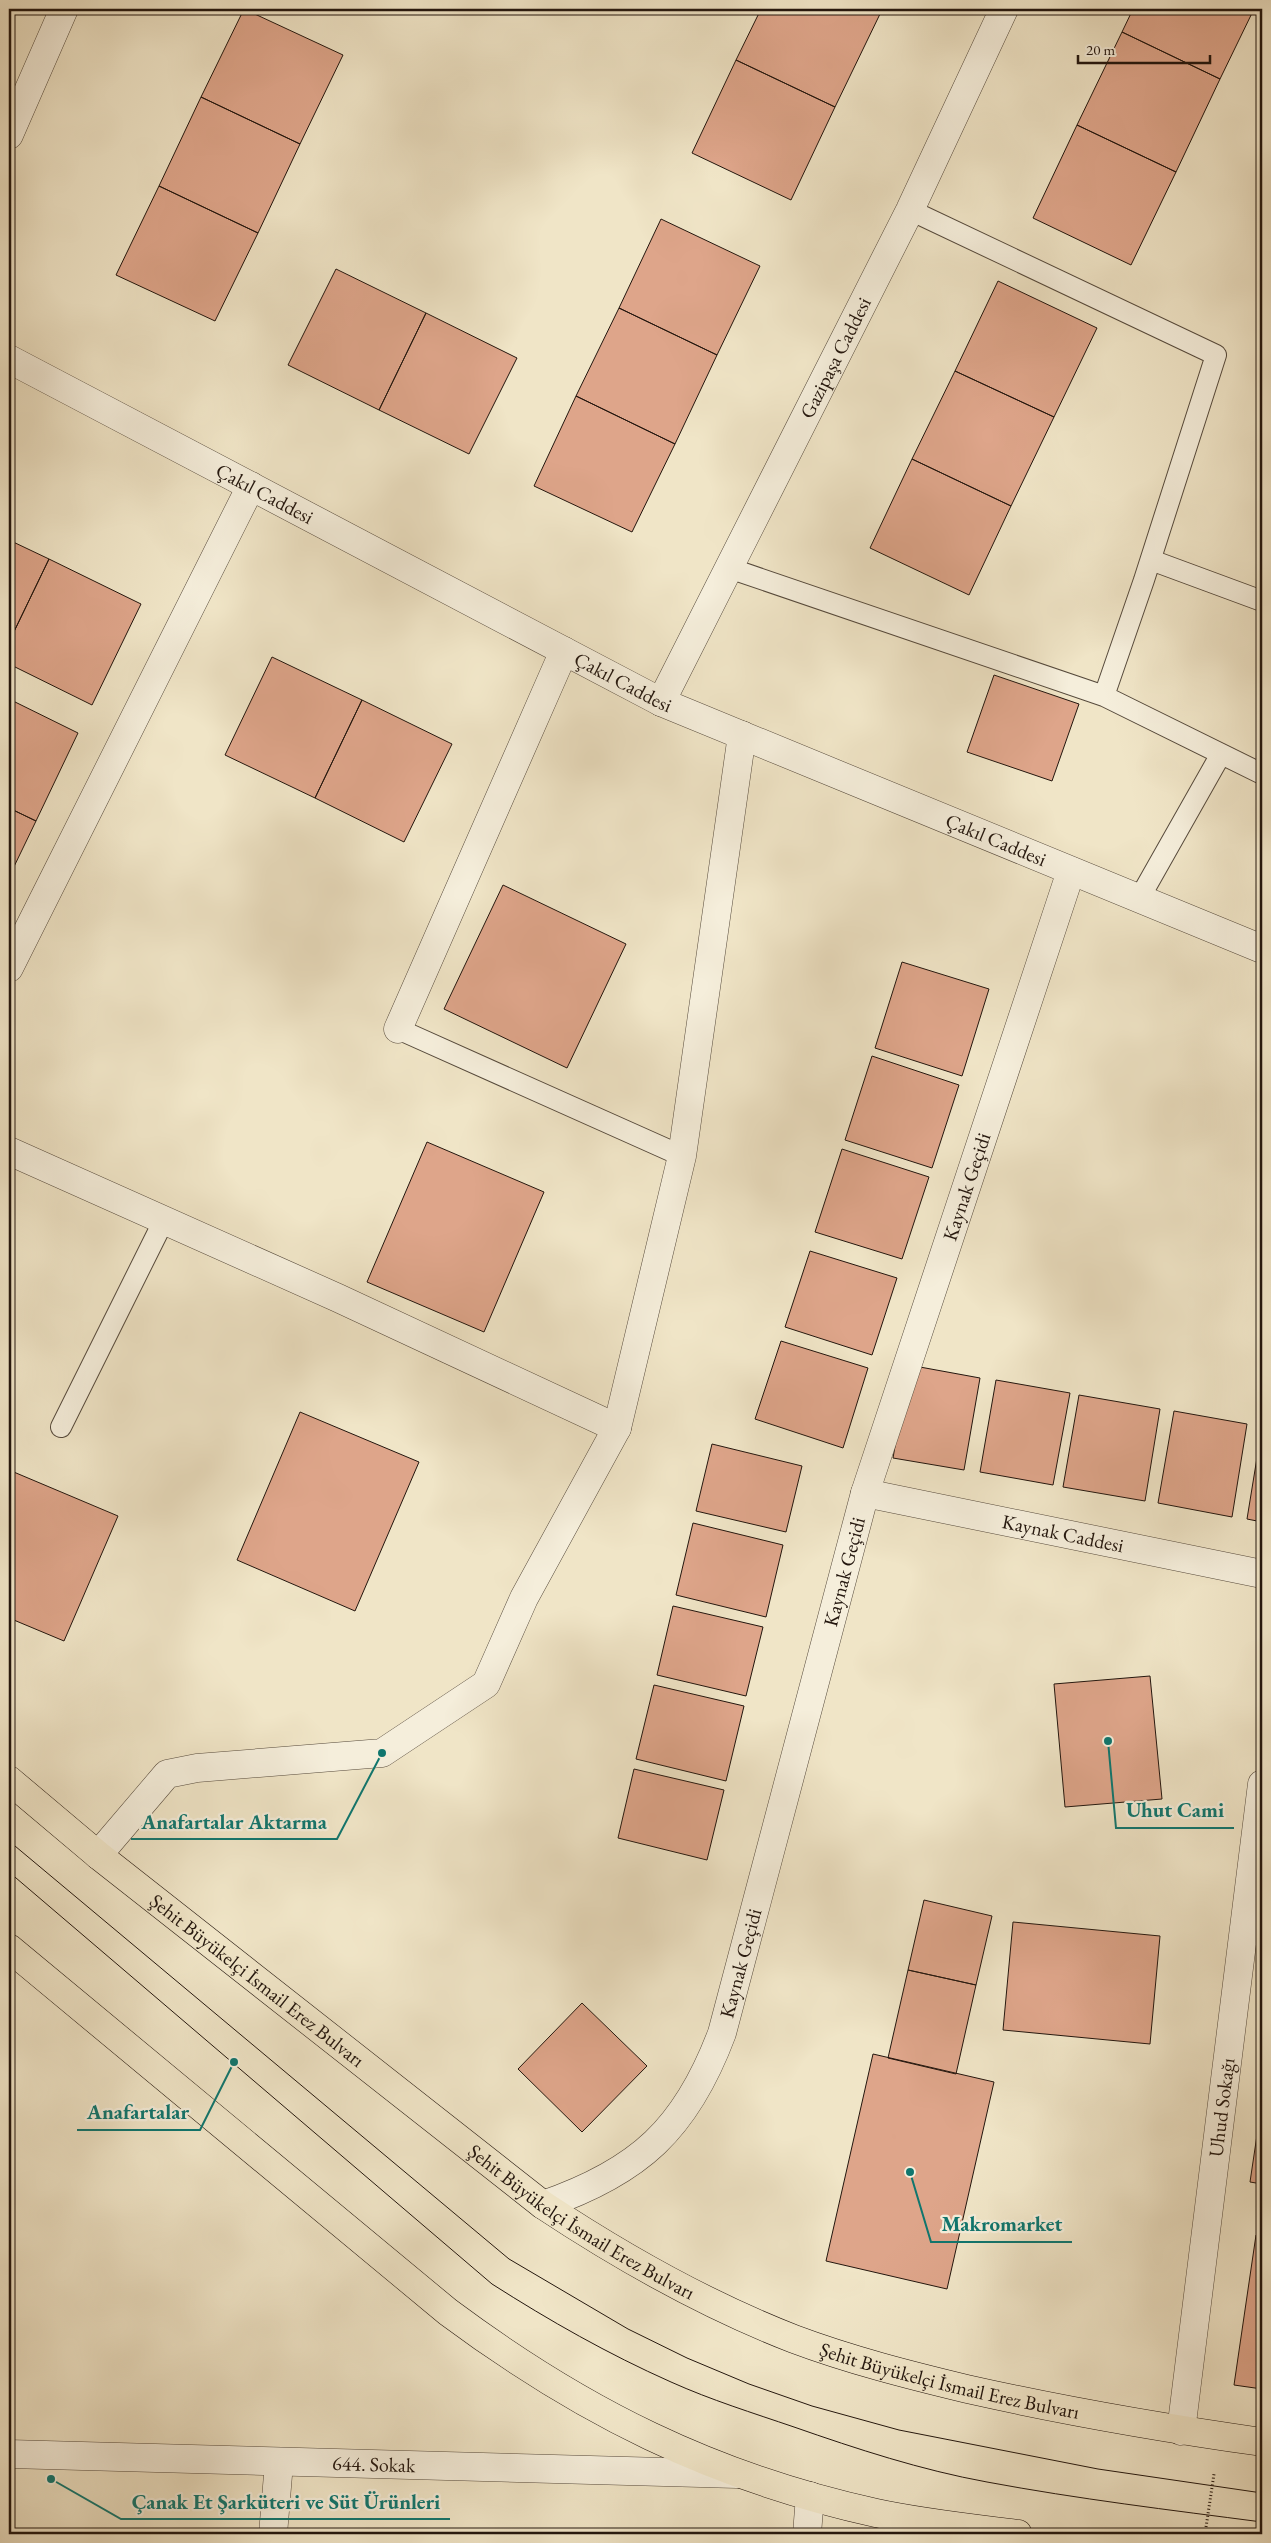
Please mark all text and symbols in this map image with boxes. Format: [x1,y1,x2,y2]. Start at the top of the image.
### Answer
scale bar [1078,32,1211,64]
text: 20 m [1086,40,1115,59]
street label: Gazipaşa Caddesi [794,292,877,423]
street label: Çakıl Caddesi [211,457,318,530]
street label: Çakıl Caddesi [570,646,676,718]
street label: Çakıl Caddesi [942,807,1051,872]
street label: Kaynak Geçidi [936,1129,996,1244]
street label: Kaynak Caddesi [1000,1508,1126,1559]
street label: Kaynak Geçidi [817,1514,871,1629]
callout: Uhut Cami [1116,1792,1234,1828]
text: Uhut Cami [1126,1796,1224,1823]
callout: Anafartalar Aktarma [131,1803,337,1839]
text: Anafartalar Aktarma [140,1808,328,1835]
street label: Şehit Büyükelçi İsmail Erez Bulvarı [145,1888,370,2073]
street label: Kaynak Geçidi [714,1905,767,2021]
street label: Uhud Sokağı [1202,2056,1241,2159]
callout: Anafartalar [77,2094,200,2130]
text: Anafartalar [86,2098,189,2125]
street label: Şehit Büyükelçi İsmail Erez Bulvarı [463,2138,699,2305]
callout: Makromarket [931,2206,1072,2242]
text: Makromarket [941,2210,1063,2237]
street label: Şehit Büyükelçi İsmail Erez Bulvarı [816,2336,1082,2425]
street label: 644. Sokak [332,2450,416,2478]
callout: Çanak Et Şarküteri ve Süt Ürünleri [121,2483,450,2519]
text: Çanak Et Şarküteri ve Süt Ürünleri [132,2488,440,2515]

